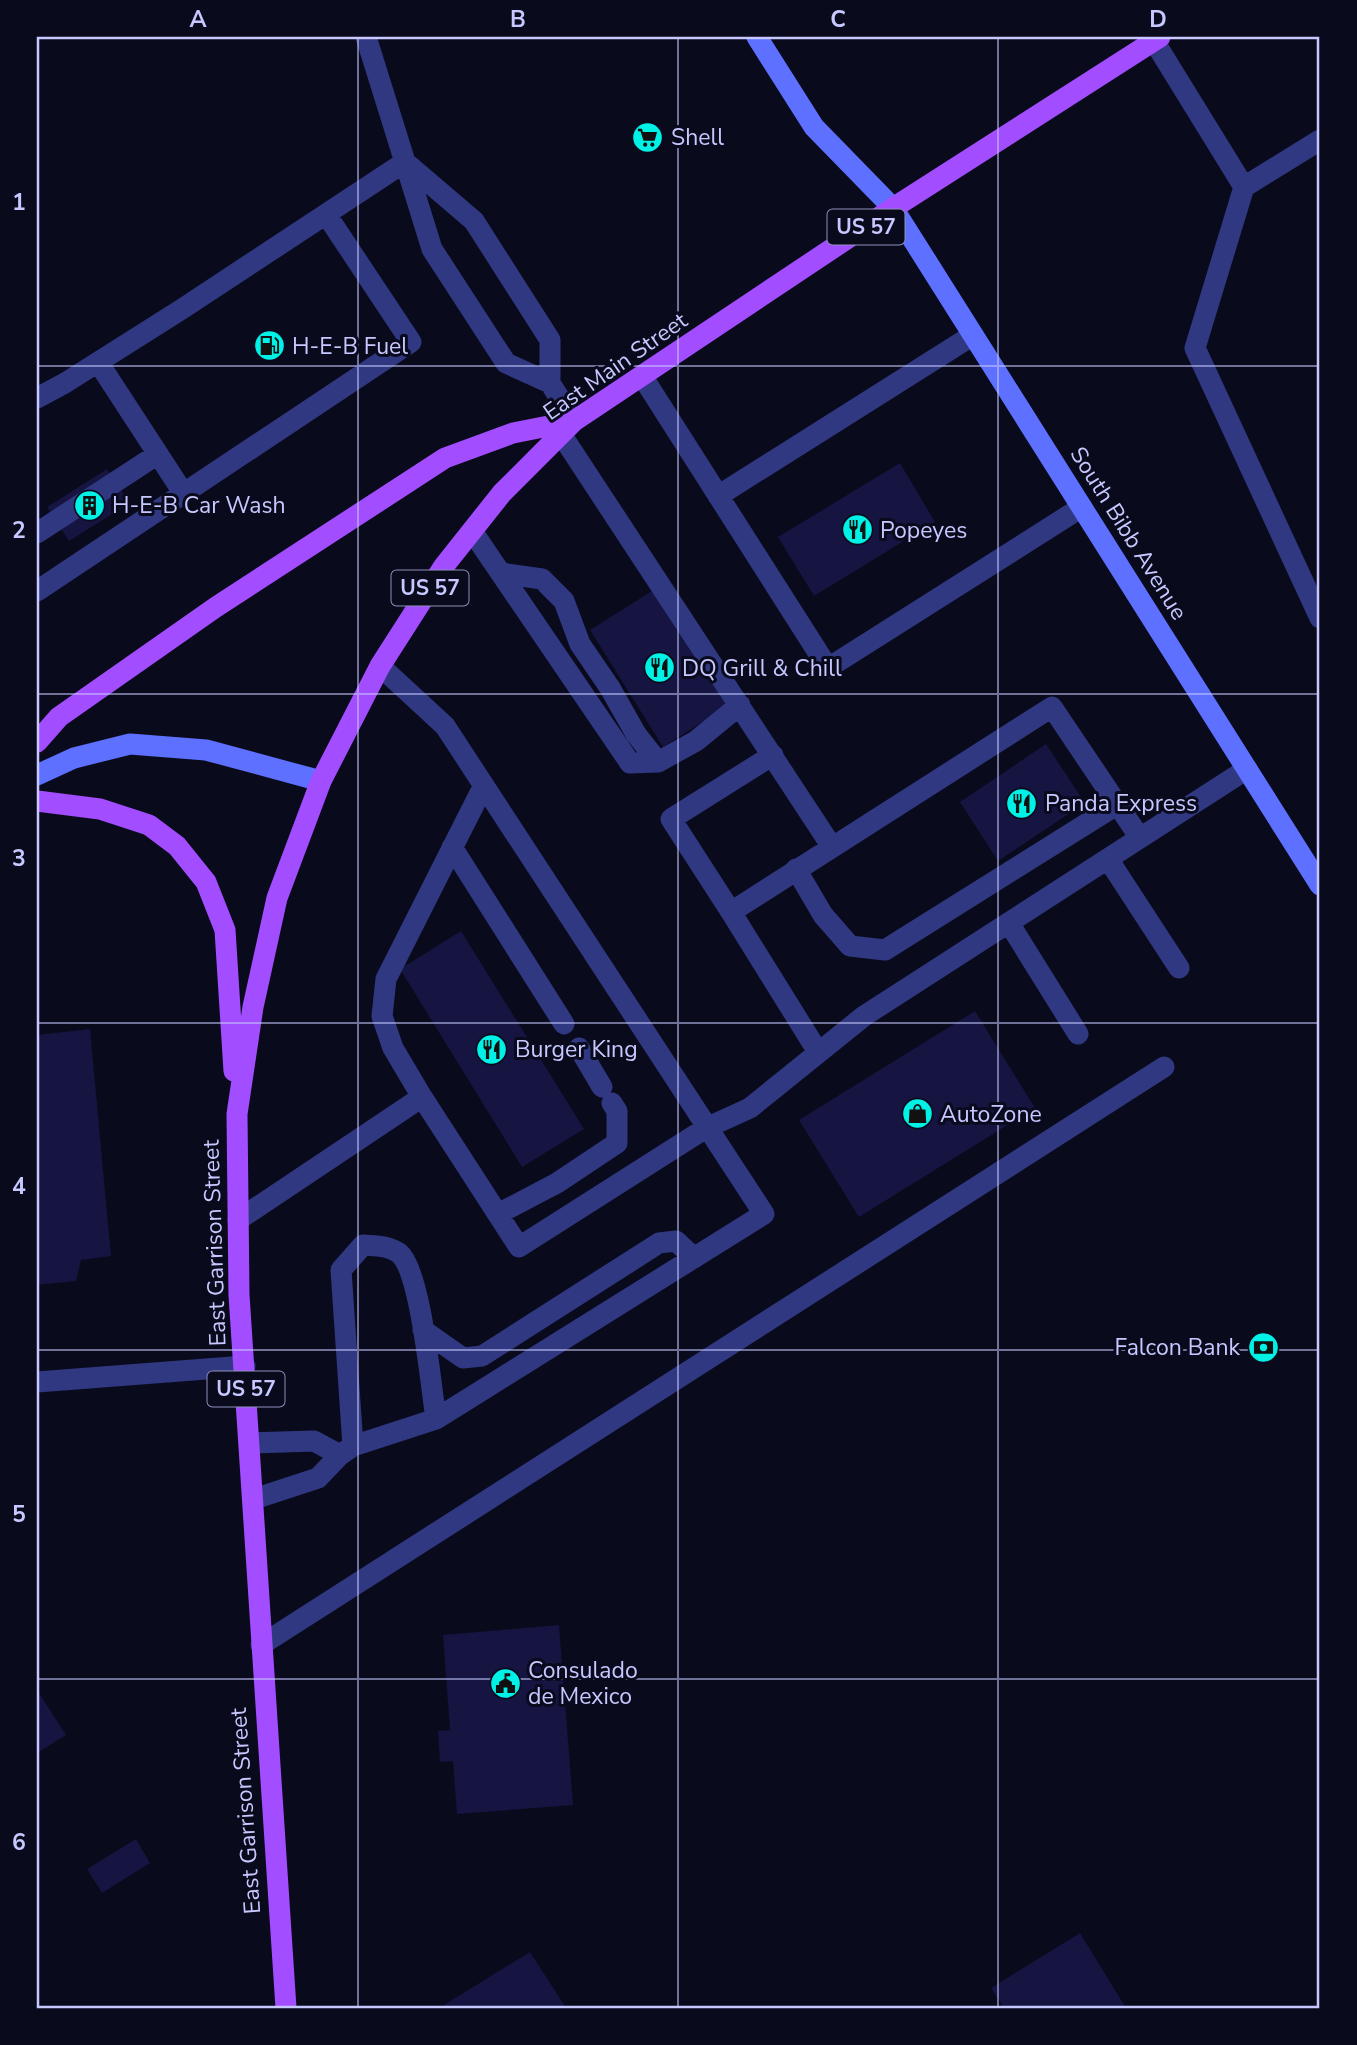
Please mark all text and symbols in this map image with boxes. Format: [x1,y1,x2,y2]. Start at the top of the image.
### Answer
text: A [189,4,207,35]
text: B [510,4,526,35]
text: C [830,4,846,35]
text: D [1149,4,1167,35]
supermarket icon: Shell [631,120,665,154]
place label: Shell [671,122,724,153]
text: 1 [12,187,26,218]
road number: US 57 [828,210,904,244]
street label: East Main Street [537,305,694,428]
fuel station icon: H-E-B Fuel [252,329,286,363]
place label: H-E-B Fuel [292,331,408,362]
street label: South Bibb Avenue [1063,441,1194,626]
building icon: H-E-B Car Wash [72,488,106,522]
place label: H-E-B Car Wash [112,490,286,521]
restaurant icon: Popeyes [840,513,874,547]
text: 2 [12,515,26,546]
place label: Popeyes [880,515,967,546]
road number: US 57 [392,570,468,606]
restaurant icon: DQ Grill & Chill [642,651,676,685]
place label: DQ Grill & Chill [682,653,842,684]
restaurant icon: Panda Express [1005,786,1039,820]
place label: Panda Express [1045,788,1197,819]
text: 3 [12,843,26,874]
restaurant icon: Burger King [475,1032,509,1066]
place label: Burger King [515,1034,638,1065]
shop icon: AutoZone [900,1097,934,1131]
place label: AutoZone [940,1099,1042,1130]
street label: East Garrison Street [195,1138,234,1347]
text: 4 [12,1171,26,1202]
bank icon: Falcon Bank [1246,1330,1280,1364]
place label: Falcon Bank [1114,1332,1240,1363]
road number: US 57 [208,1372,284,1406]
text: 5 [12,1499,26,1530]
place label: Consulado de Mexico [528,1655,638,1712]
public building icon: Consulado de Mexico [488,1666,522,1700]
street label: East Garrison Street [223,1706,268,1915]
text: 6 [12,1827,26,1858]

